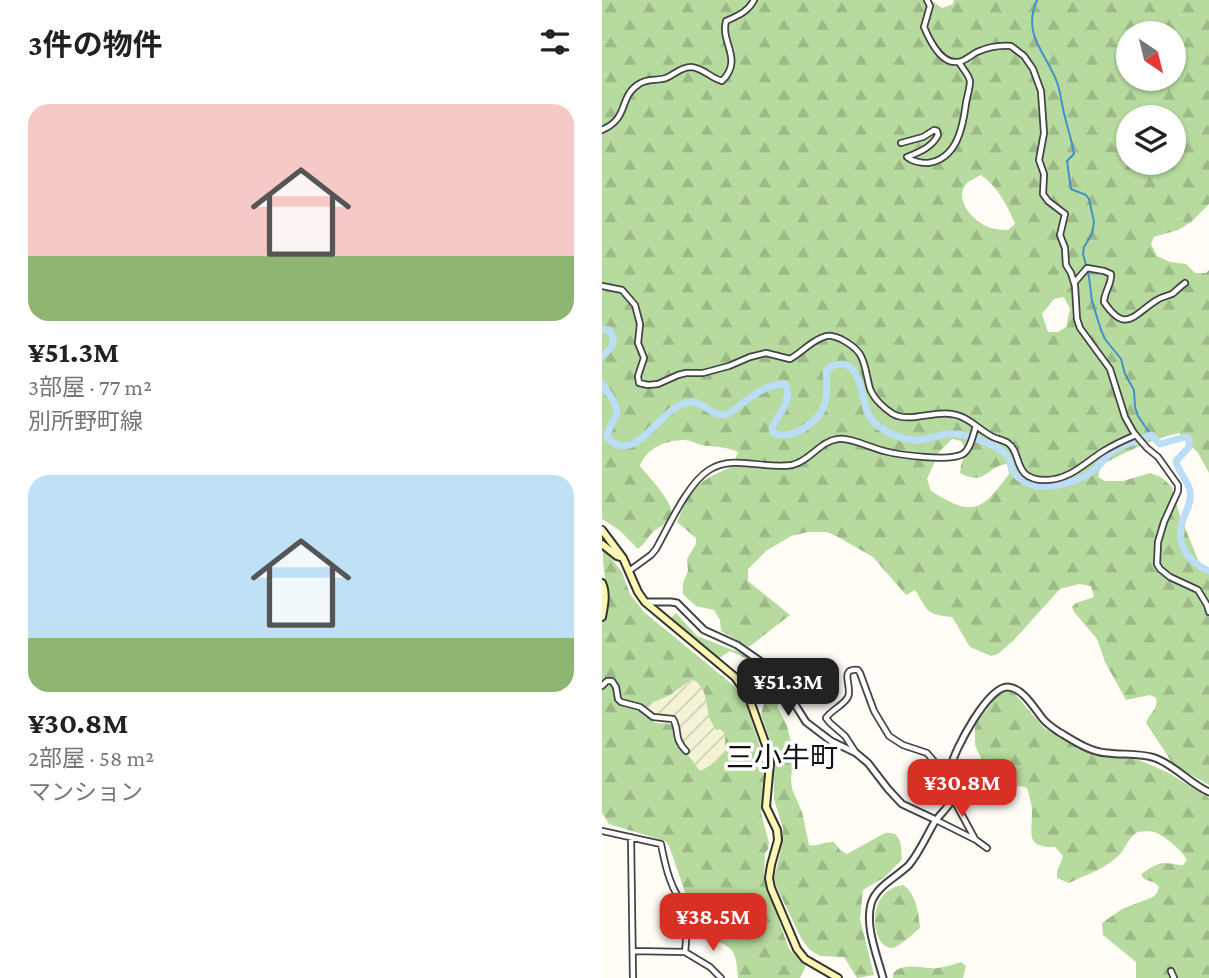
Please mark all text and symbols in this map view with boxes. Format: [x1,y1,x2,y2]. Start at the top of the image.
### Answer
north arrow [1116,21,1186,91]
map controls [1116,21,1186,175]
icon: filters [536,23,574,61]
text: 3件の物件 [28,28,163,61]
button: layers [1116,105,1186,175]
icon: home [238,149,364,275]
text: ¥51.3M [28,335,119,368]
text: 3部屋 · 77 m² [28,374,152,400]
text: 別所野町線 [28,408,143,434]
icon: home [238,520,364,646]
pin: ¥51.3M [731,658,845,718]
text: ¥51.3M [753,668,823,694]
text: ¥30.8M [28,706,128,739]
district label: 三小牛町 [726,742,838,773]
text: 2部屋 · 58 m² [28,745,154,771]
pin: ¥30.8M [905,760,1019,819]
text: ¥30.8M [924,769,1000,795]
text: マンション [28,779,143,805]
pin: ¥38.5M [656,894,770,953]
text: ¥38.5M [676,903,750,929]

